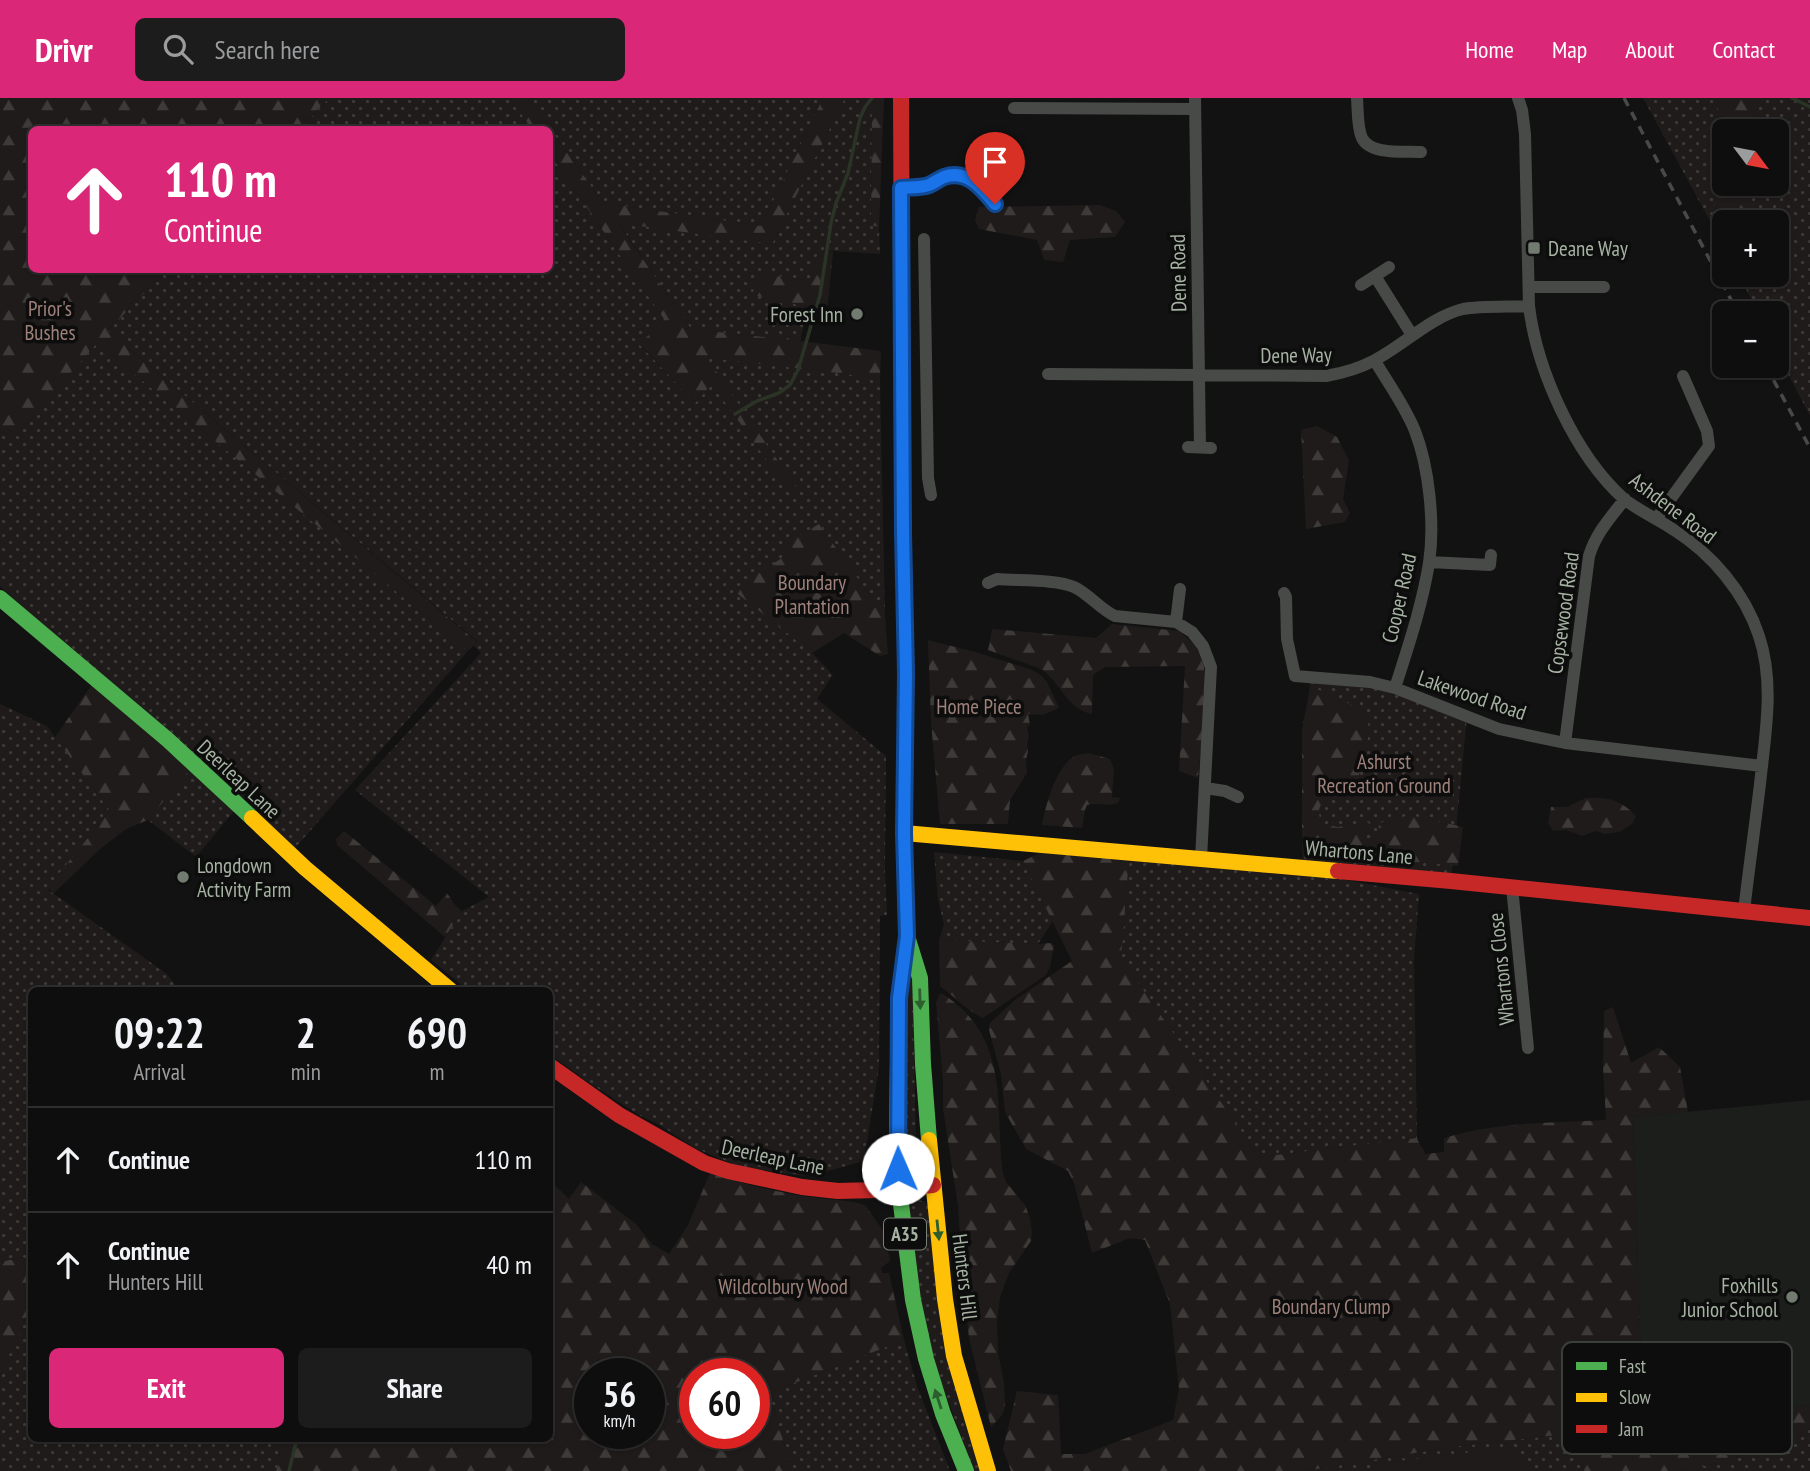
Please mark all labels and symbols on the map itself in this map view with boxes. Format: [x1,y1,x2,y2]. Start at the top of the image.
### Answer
north arrow [1712,119,1788,196]
pin [965,132,1025,204]
street label: Dene Road [1164,234,1192,312]
place label: Deane Way [1548,235,1628,262]
marker: Deane Way [1526,240,1542,256]
park label: Prior's Bushes [24,295,76,346]
place label: Forest Inn [770,301,843,328]
marker: Forest Inn [849,306,865,322]
street label: Dene Way [1260,341,1332,369]
street label: Ashdene Road [1624,466,1722,550]
street label: Copsewood Road [1541,550,1585,676]
street label: Cooper Road [1376,551,1422,645]
park label: Boundary Plantation [775,569,849,620]
street label: Lakewood Road [1414,664,1530,726]
park label: Home Piece [936,693,1022,720]
street label: Deerleap Lane [192,734,286,824]
park label: Ashurst Recreation Ground [1317,748,1451,799]
street label: Whartons Lane [1304,834,1414,870]
place label: Longdown Activity Farm [197,852,291,903]
marker: Longdown Activity Farm [175,869,191,885]
street label: Whartons Close [1482,911,1520,1027]
one-way arrow [915,989,926,1011]
position arrow [861,1132,935,1206]
street label: Deerleap Lane [719,1133,827,1181]
road number: A35 [884,1218,926,1250]
one-way arrow [932,1219,943,1241]
street label: Hunters Hill [946,1232,984,1322]
place label: Foxhills Junior School [1681,1272,1778,1323]
park label: Wildcolbury Wood [718,1273,848,1300]
marker: Foxhills Junior School [1784,1289,1800,1305]
park label: Boundary Clump [1272,1293,1390,1320]
legend [1562,1342,1792,1454]
text: Fast [1619,1354,1647,1378]
speed limit sign: 60 [679,1358,770,1449]
text: Slow [1619,1385,1652,1409]
one-way arrow [933,1388,943,1409]
text: Jam [1618,1417,1644,1441]

